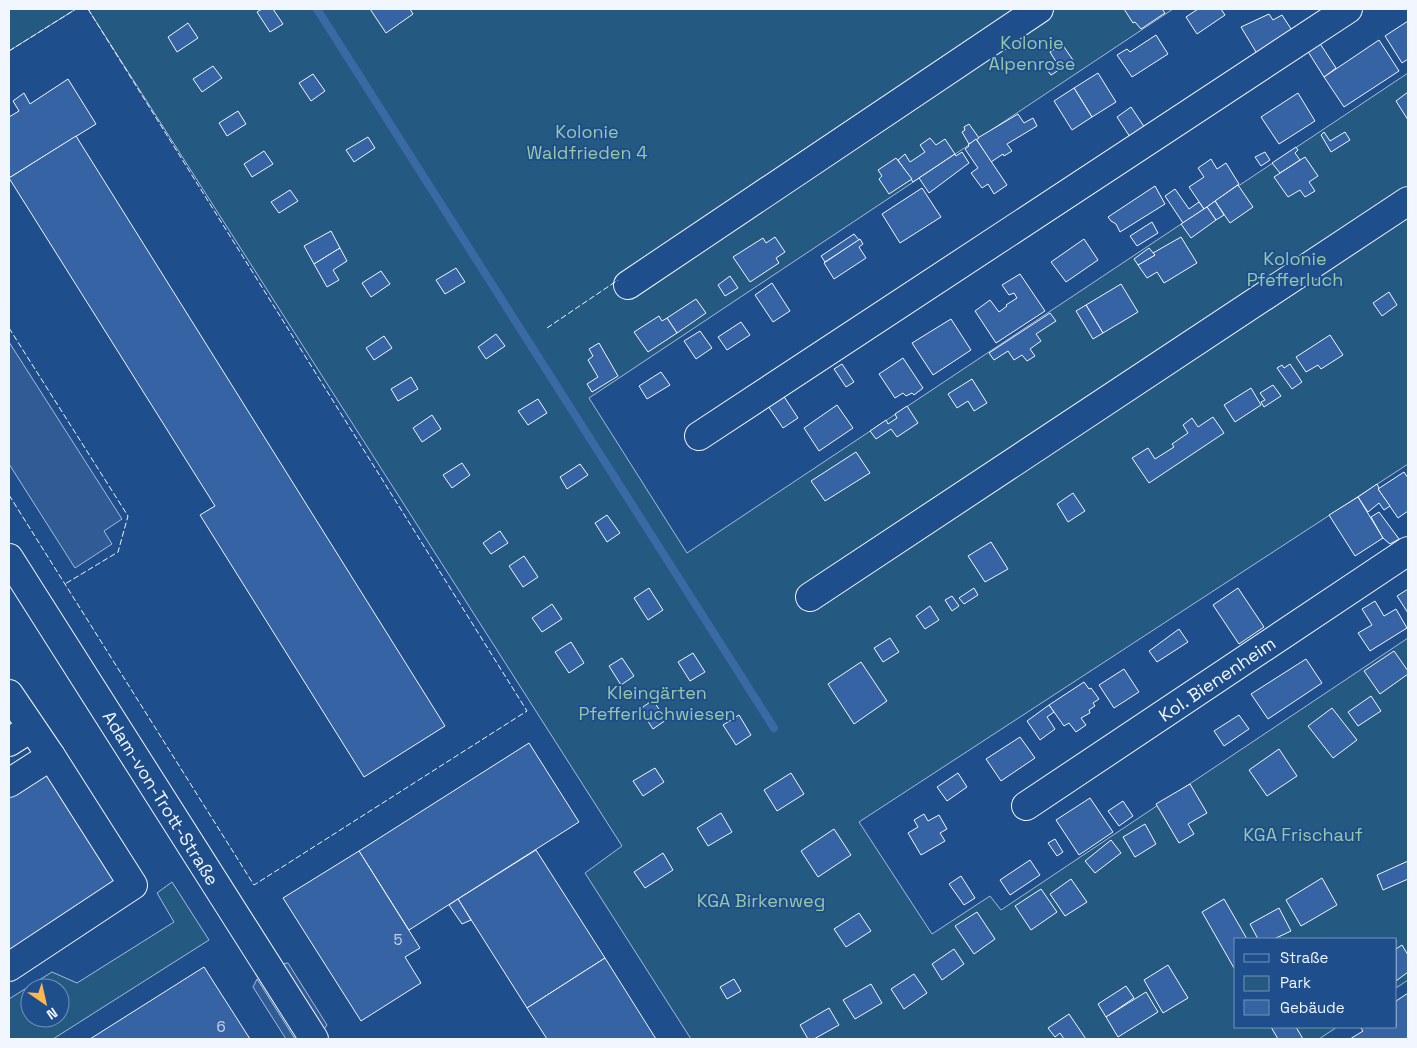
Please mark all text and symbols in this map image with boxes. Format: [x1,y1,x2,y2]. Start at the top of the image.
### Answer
park label: Kolonie Alpenrose [989,31,1075,75]
park label: Kolonie Waldfrieden 4 [527,120,647,164]
park label: Kolonie Pfefferluch [1247,247,1343,291]
street label: Kol. Bienenheim [1154,631,1280,727]
park label: Kleingärten Pfefferluchwiesen [578,681,736,725]
street label: Adam-von-Trott-Straße [98,706,224,890]
park label: KGA Frischauf [1243,823,1363,846]
park label: KGA Birkenweg [697,889,825,912]
house number: 5 [394,930,403,949]
legend [1234,938,1397,1028]
text: Straße [1280,948,1329,967]
text: Park [1280,973,1311,992]
north arrow [20,978,70,1028]
text: Gebäude [1280,998,1345,1017]
text: N [43,1004,61,1024]
house number: 6 [216,1017,226,1036]

